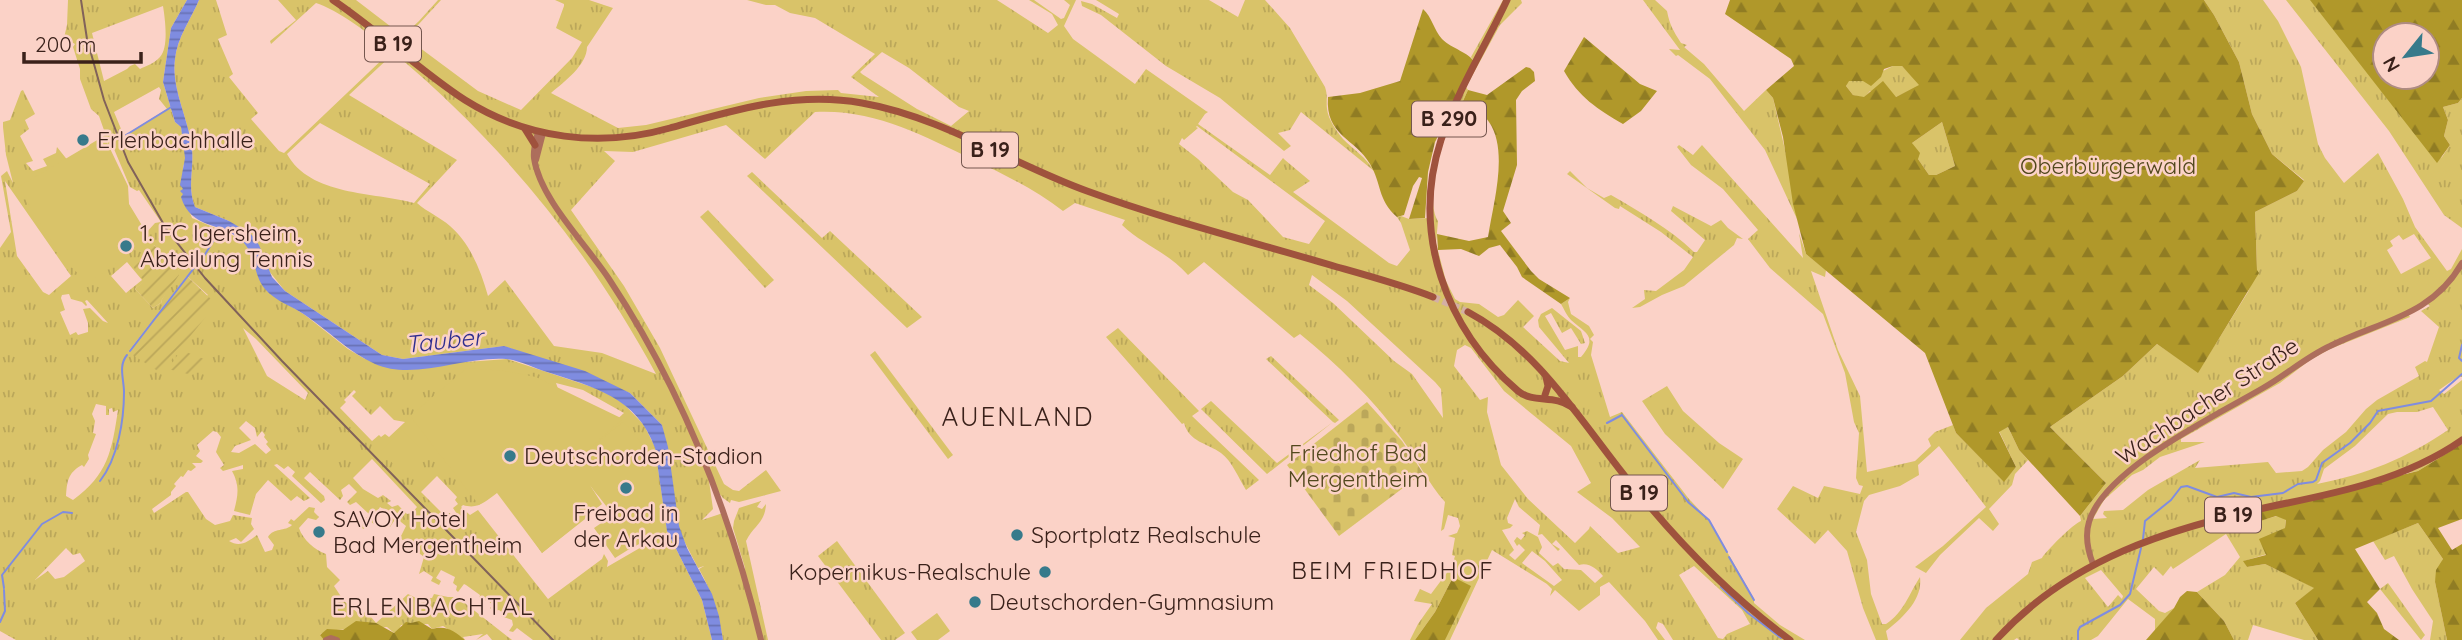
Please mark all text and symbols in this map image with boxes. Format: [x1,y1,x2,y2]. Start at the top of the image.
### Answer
scale bar [24,21,142,65]
north arrow [2371,21,2441,91]
road number: B 19 [365,26,421,61]
text: 200 m [35,31,97,57]
text: N [2377,52,2405,77]
road number: B 290 [1412,102,1486,136]
place label: Erlenbachhalle [97,125,253,154]
marker: Erlenbachhalle [75,132,91,148]
road number: B 19 [962,132,1018,168]
park label: Oberbürgerwald [2020,151,2196,180]
place label: 1. FC Igersheim, Abteilung Tennis [140,218,313,273]
marker: 1. FC Igersheim, Abteilung Tennis [118,238,134,254]
water label: Tauber [404,321,487,359]
street label: Wachbacher Straße [2110,331,2304,470]
district label: AUENLAND [941,400,1095,433]
park label: Friedhof Bad Mergentheim [1288,438,1428,493]
place label: Deutschorden-Stadion [524,441,763,470]
marker: Deutschorden-Stadion [502,448,518,464]
road number: B 19 [1611,476,1667,510]
marker: Freibad in der Arkau [618,480,634,496]
place label: Freibad in der Arkau [573,498,679,553]
road number: B 19 [2205,498,2261,532]
place label: SAVOY Hotel Bad Mergentheim [333,504,523,559]
place label: Sportplatz Realschule [1031,520,1261,549]
marker: SAVOY Hotel Bad Mergentheim [311,524,327,540]
marker: Sportplatz Realschule [1009,527,1025,543]
district label: BEIM FRIEDHOF [1291,555,1495,585]
place label: Kopernikus-Realschule [789,557,1031,586]
marker: Kopernikus-Realschule [1037,564,1053,580]
place label: Deutschorden-Gymnasium [989,587,1274,616]
district label: ERLENBACHTAL [331,591,535,621]
marker: Deutschorden-Gymnasium [967,594,983,610]

